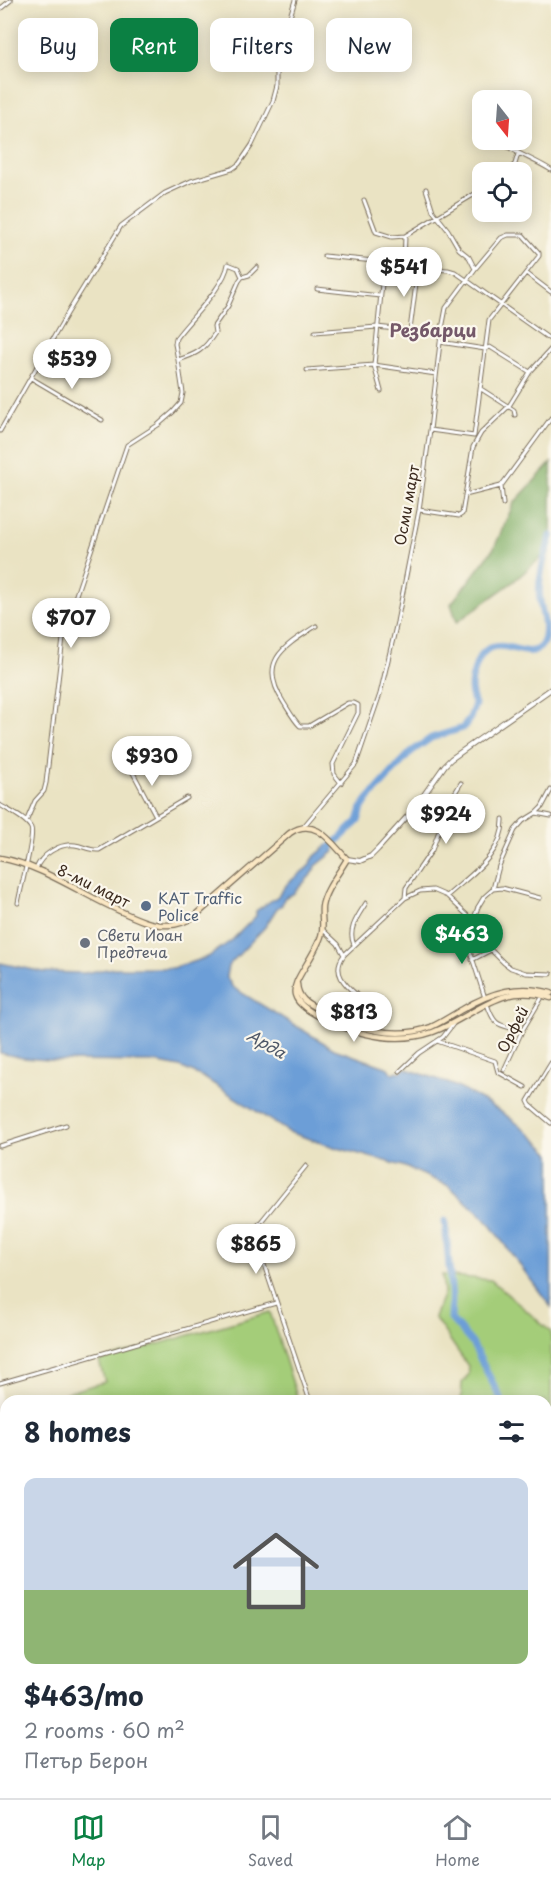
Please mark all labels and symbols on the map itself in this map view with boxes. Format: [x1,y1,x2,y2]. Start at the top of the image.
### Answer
north arrow [472,90,532,150]
pin: $541 [368,247,440,298]
district label: Резбарци [389,316,477,343]
pin: $539 [36,339,108,390]
street label: Осми март [388,462,425,547]
pin: $707 [35,598,107,649]
pin: $930 [116,736,188,787]
pin: $924 [410,794,482,845]
street label: 8-ми март [54,857,135,913]
place label: KAT Traffic Police [158,886,242,926]
marker: KAT Traffic Police [139,899,153,913]
pin: $463 [426,914,498,965]
place label: Свети Иоан Предтеча [97,923,183,963]
marker: Свети Иоан Предтеча [78,936,92,950]
pin: $813 [318,992,390,1043]
street label: Орфей [491,1002,533,1056]
water label: Арда [243,1022,292,1064]
pin: $865 [220,1224,292,1275]

